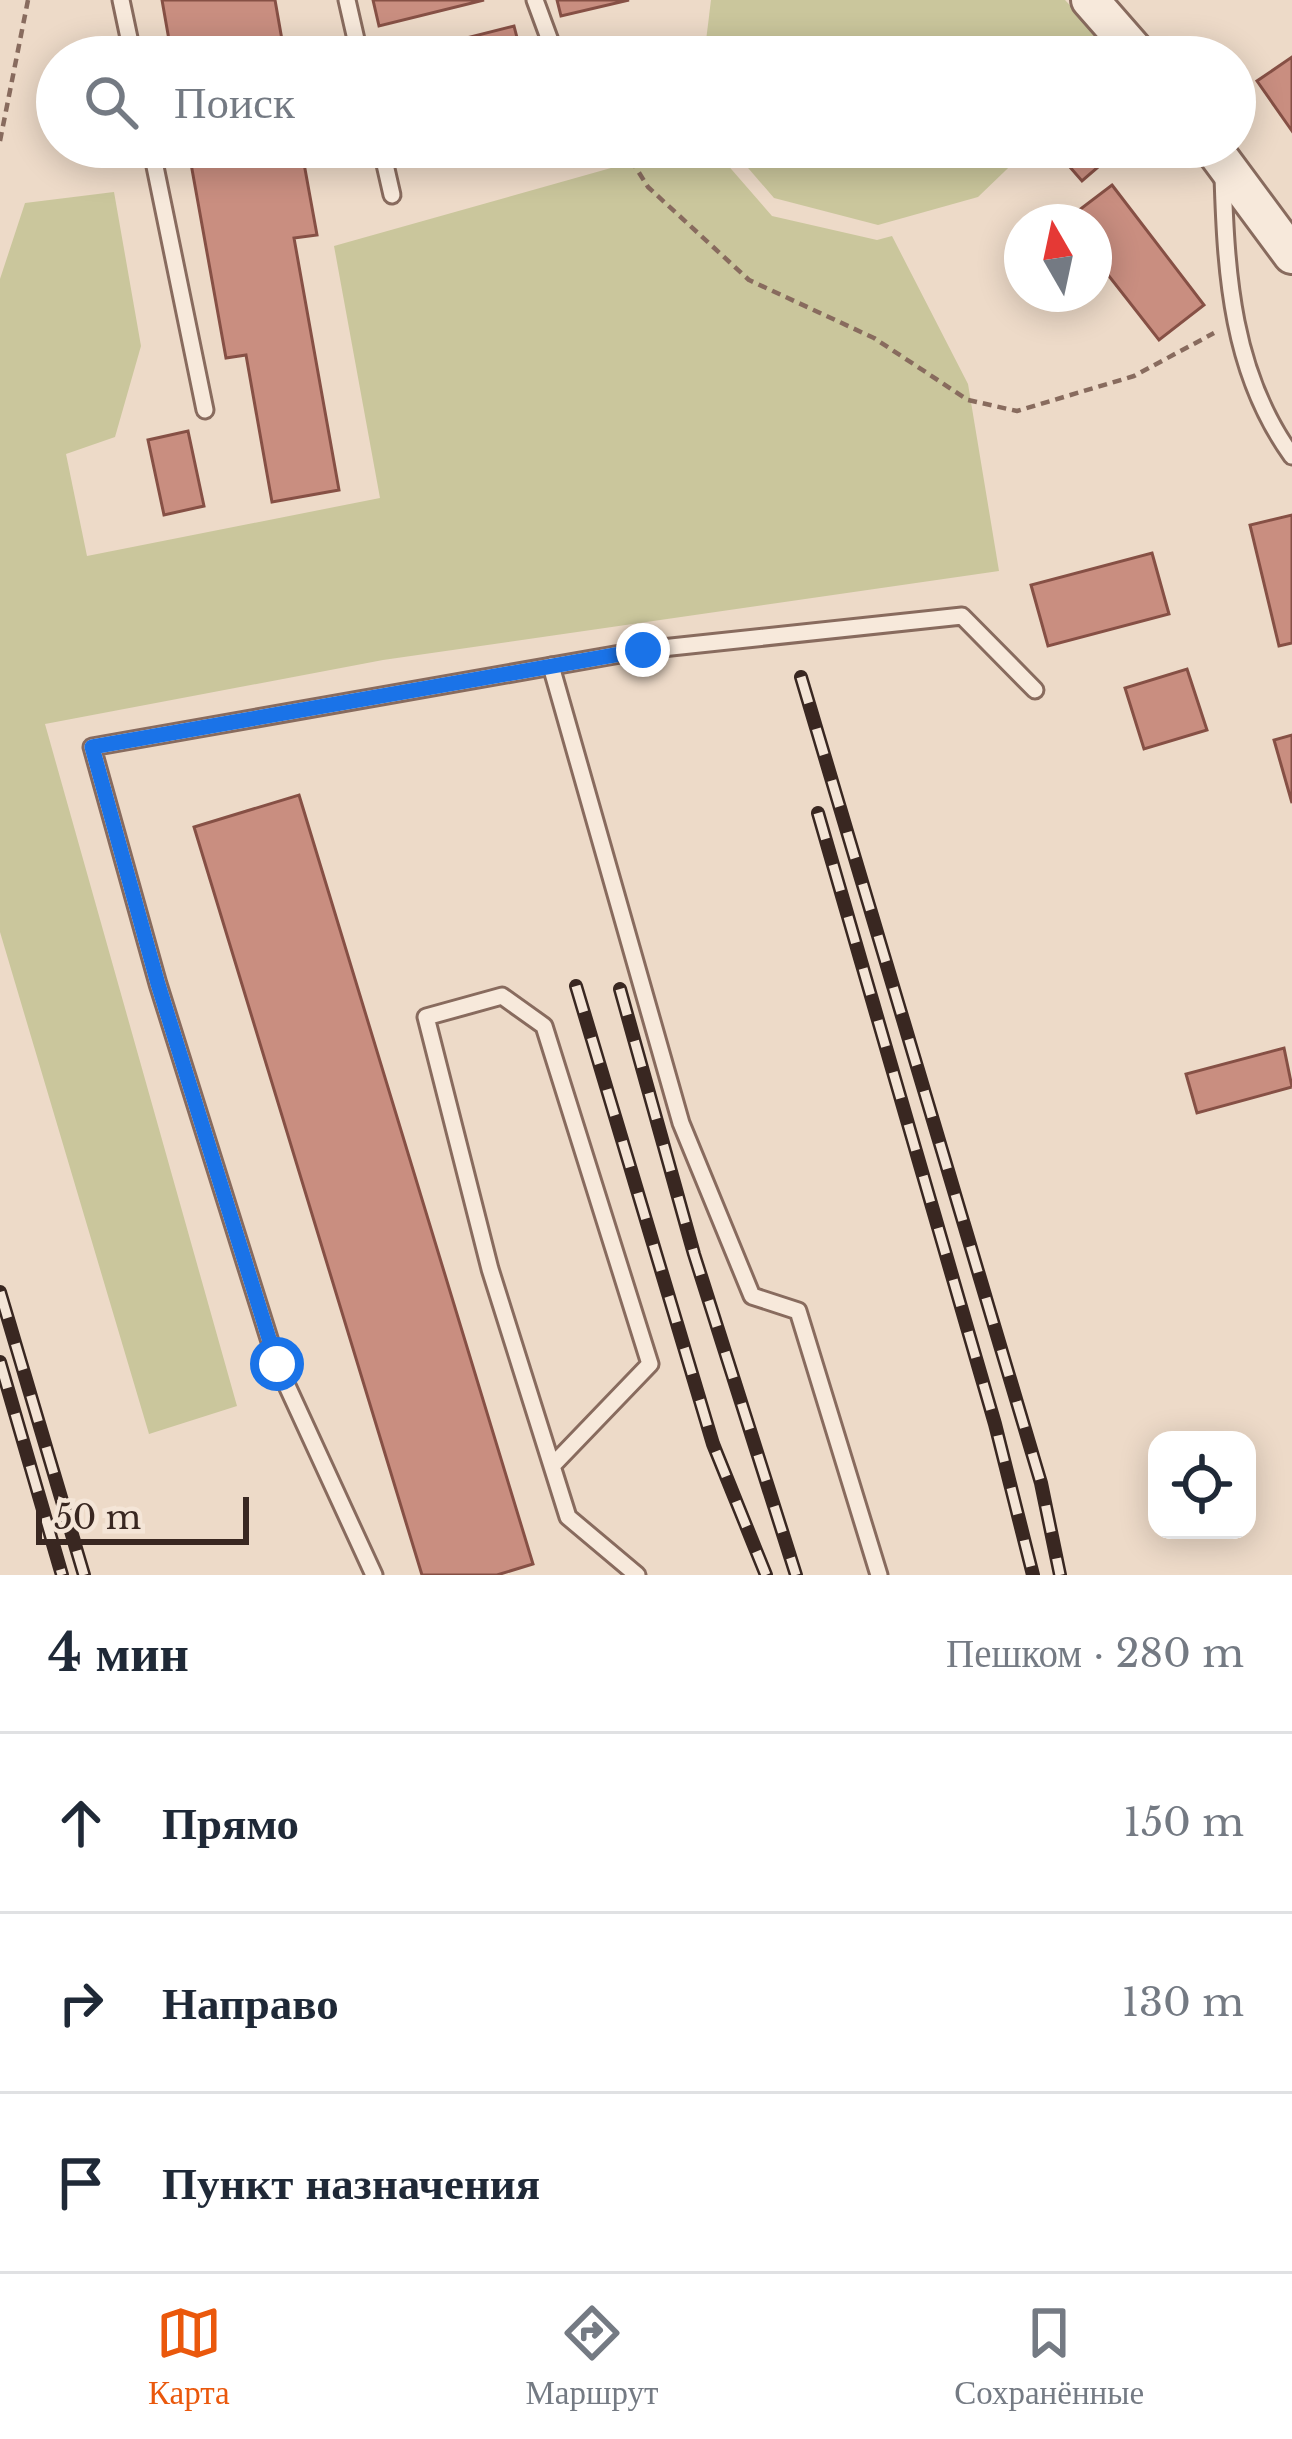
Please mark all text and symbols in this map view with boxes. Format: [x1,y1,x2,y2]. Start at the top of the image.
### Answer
search box [36,36,1256,168]
icon: search [78,69,144,135]
text: Поиск [174,74,295,130]
north arrow [1004,204,1112,312]
route end [616,623,670,677]
route start [250,1337,304,1391]
map controls [1148,1431,1256,1539]
button: locate [1148,1431,1256,1539]
scale bar [36,1491,249,1544]
text: 50 m [54,1497,141,1538]
text: 4 мин [48,1622,189,1685]
text: Пешком · 280 m [946,1629,1244,1678]
icon: ahead [48,1790,114,1856]
text: Прямо [162,1795,299,1851]
text: 150 m [1124,1798,1244,1847]
icon: right [48,1970,114,2036]
text: Направо [162,1975,339,2031]
text: 130 m [1122,1978,1244,2027]
icon: arrive [48,2150,114,2216]
text: Пункт назначения [162,2155,540,2211]
tab: Карта [148,2300,230,2413]
tab: Маршрут [526,2300,658,2413]
tab: Сохранённые [954,2300,1144,2413]

